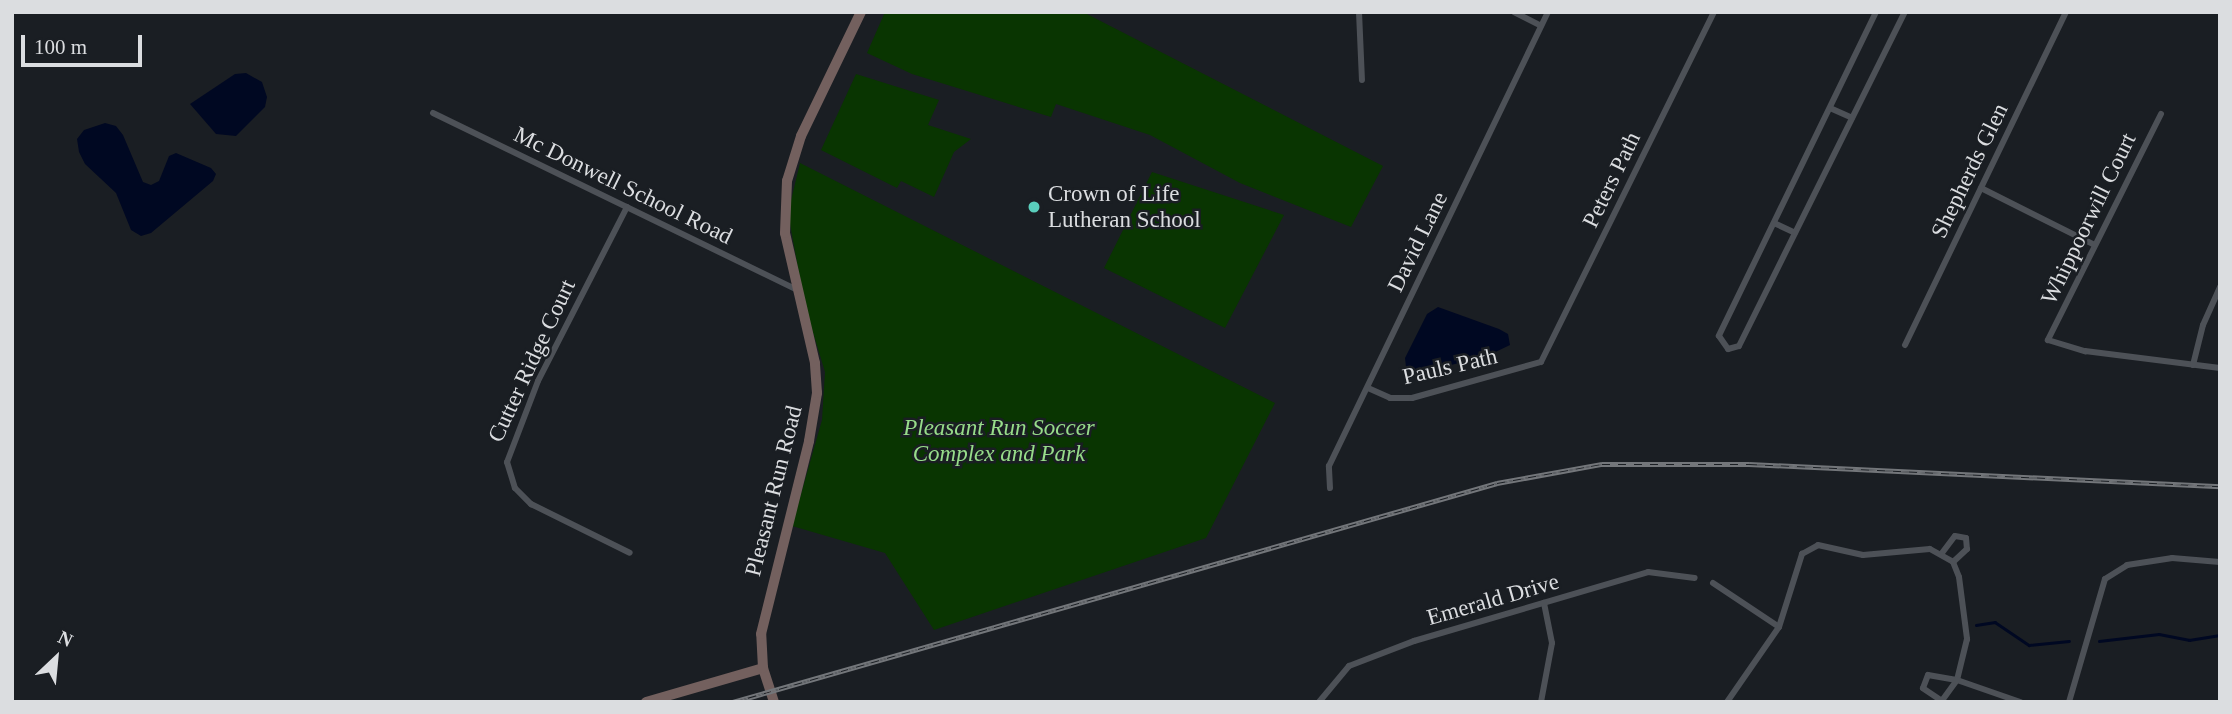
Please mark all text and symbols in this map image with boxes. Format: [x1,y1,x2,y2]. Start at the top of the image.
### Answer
scale bar [24,21,145,65]
text: 100 m [34,35,87,59]
street label: Shepherds Glen [1926,99,2014,243]
street label: Mc Donwell School Road [509,121,737,251]
street label: Peters Path [1577,128,1647,232]
street label: Whippoorwill Court [2036,129,2142,309]
place label: Crown of Life Lutheran School [1048,180,1201,234]
street label: David Lane [1382,187,1454,297]
marker: Crown of Life Lutheran School [1026,199,1042,215]
street label: Cutter Ridge Court [482,275,582,447]
street label: Pauls Path [1400,343,1500,391]
street label: Pleasant Run Road [739,403,809,579]
park label: Pleasant Run Soccer Complex and Park [903,414,1095,468]
street label: Emerald Drive [1424,568,1562,632]
north arrow [21,623,91,693]
text: N [55,626,76,651]

